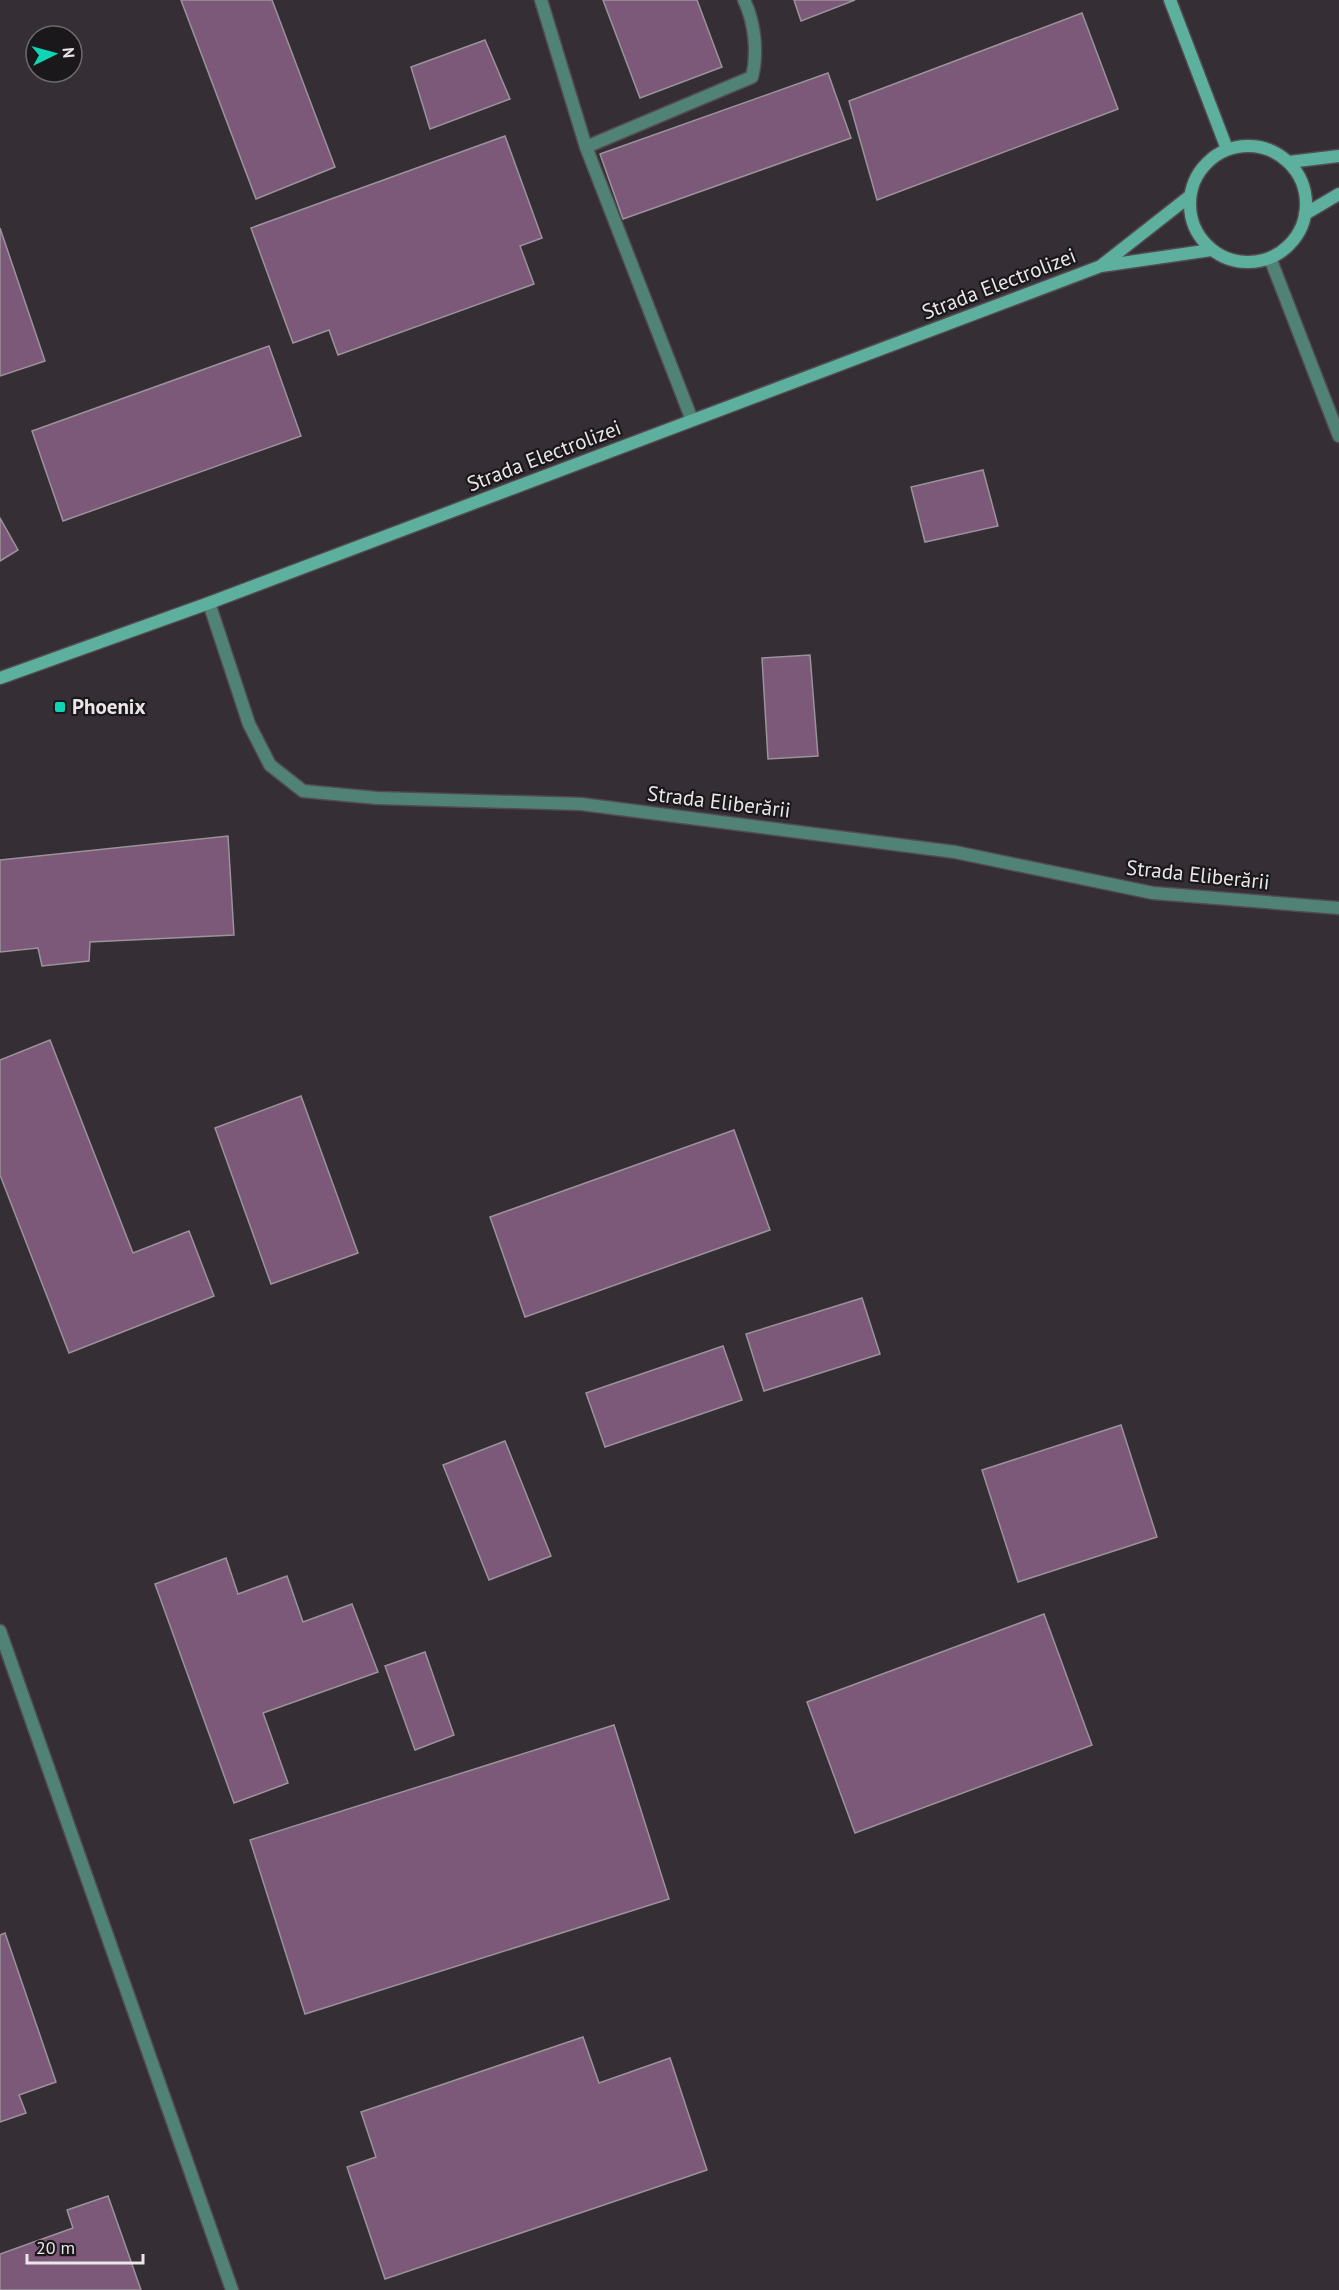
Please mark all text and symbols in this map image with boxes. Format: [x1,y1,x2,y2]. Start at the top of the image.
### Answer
north arrow [24,24,84,84]
text: N [59,47,79,59]
street label: Strada Electrolizei [918,242,1080,325]
street label: Strada Electrolizei [463,414,625,497]
place label: Phoenix [72,693,146,720]
marker: Phoenix [53,700,67,714]
street label: Strada Eliberării [646,779,792,824]
street label: Strada Eliberării [1125,854,1271,895]
scale bar [27,2227,142,2265]
text: 20 m [36,2236,75,2259]

